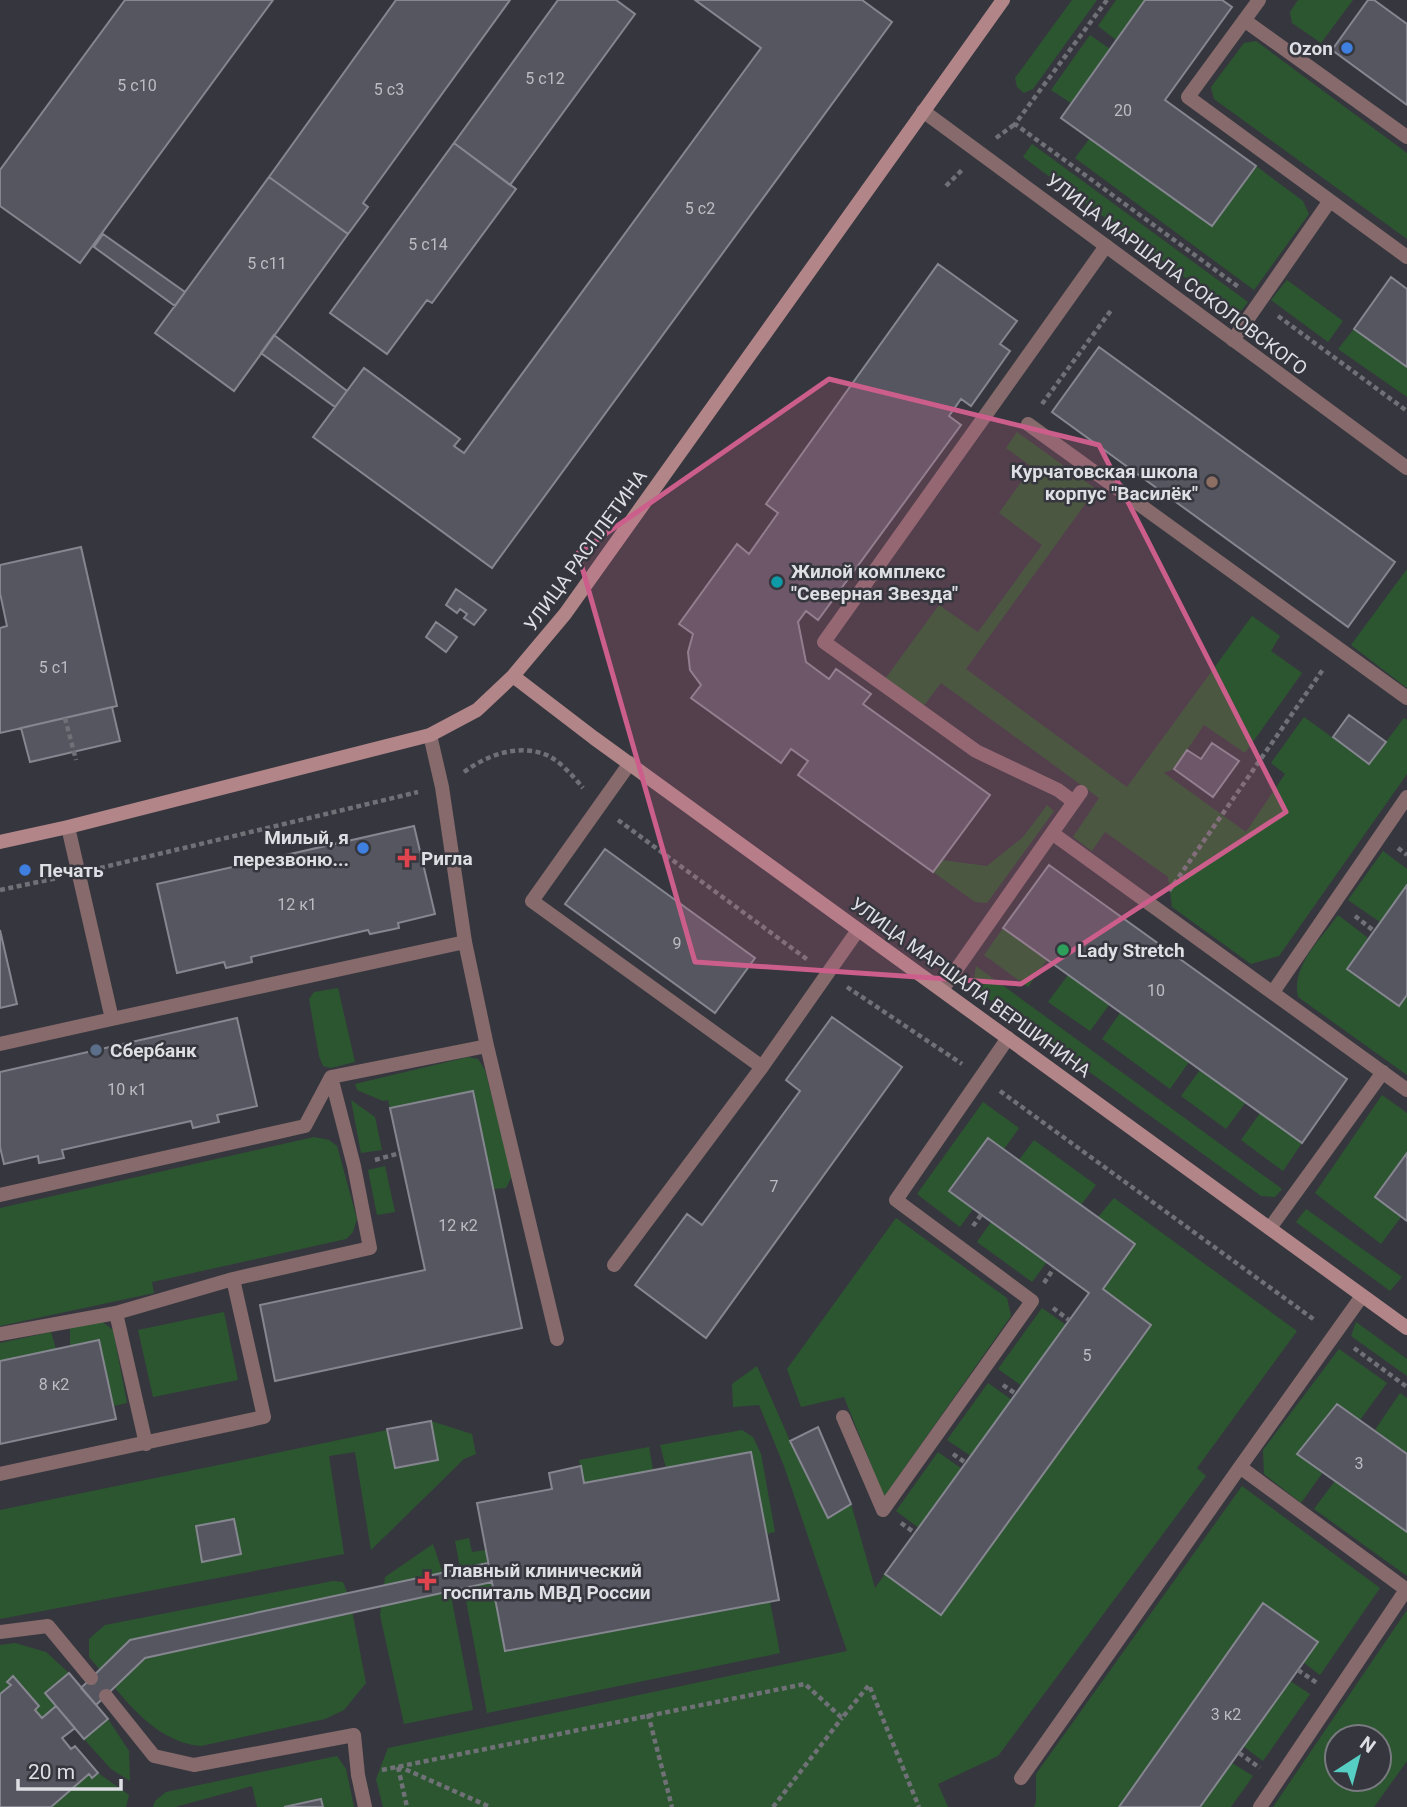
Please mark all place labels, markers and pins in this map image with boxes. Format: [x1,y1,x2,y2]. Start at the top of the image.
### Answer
place label: Ozon [1289,37,1333,60]
marker: Ozon [1339,40,1355,56]
place label: Курчатовская школа корпус "Василёк" [1011,460,1198,505]
marker: Курчатовская школа корпус "Василёк" [1204,474,1220,490]
place label: Жилой комплекс "Северная Звезда" [791,560,958,605]
marker: Жилой комплекс "Северная Звезда" [769,574,785,590]
place label: Милый, я перезвоню... [233,826,349,871]
marker: Милый, я перезвоню... [355,840,371,856]
place label: Ригла [421,847,473,870]
marker: Ригла [399,850,415,866]
place label: Печать [39,859,104,882]
marker: Печать [17,862,33,878]
place label: Lady Stretch [1077,939,1185,962]
marker: Lady Stretch [1055,942,1071,958]
place label: Сбербанк [110,1039,197,1062]
marker: Сбербанк [88,1042,104,1058]
place label: Главный клинический госпиталь МВД России [443,1559,651,1604]
marker: Главный клинический госпиталь МВД России [417,1571,437,1591]

